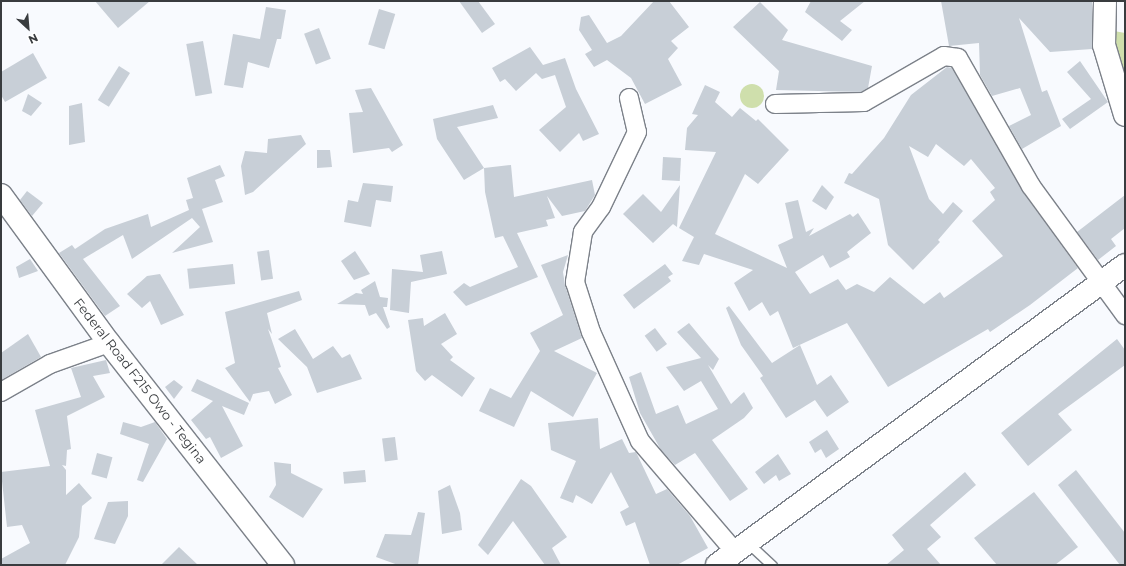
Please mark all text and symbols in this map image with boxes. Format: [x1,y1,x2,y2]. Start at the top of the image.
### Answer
north arrow [8,8,48,48]
text: N [26,31,40,47]
street label: Federal Road F215 Owo - Tegina [71,295,209,467]

